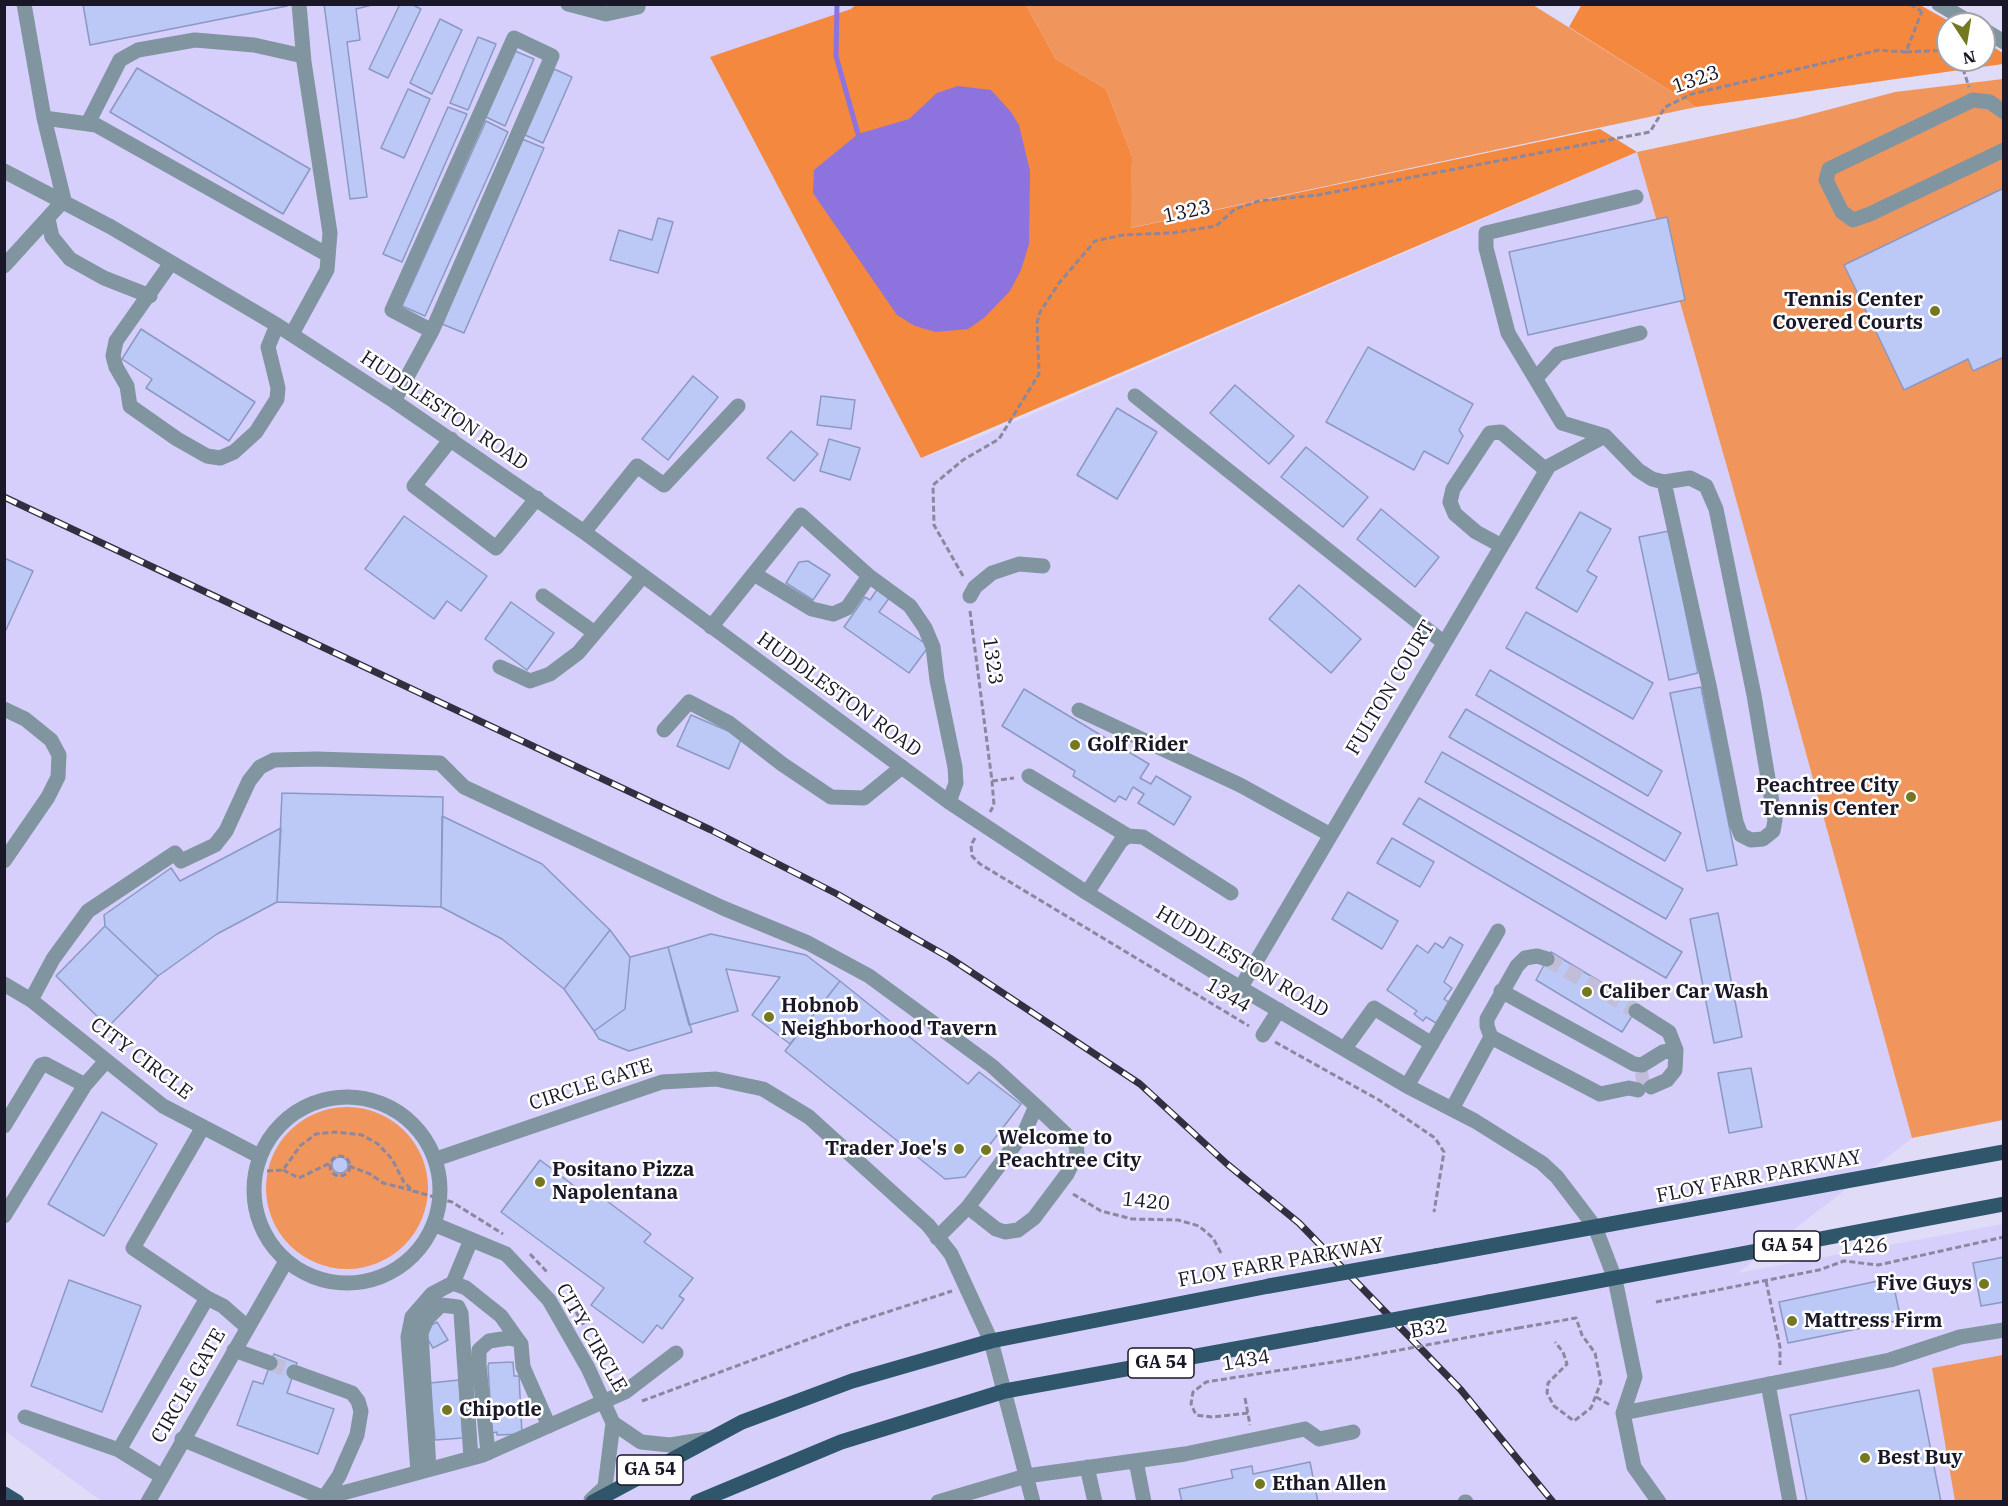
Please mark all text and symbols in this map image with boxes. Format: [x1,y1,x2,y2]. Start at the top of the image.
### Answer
north arrow [1936,12,1996,72]
text: N [1961,47,1978,69]
street label: 1323 [1669,61,1723,99]
street label: 1323 [1161,195,1213,229]
place label: Tennis Center Covered Courts [1772,288,1923,335]
marker: Tennis Center Covered Courts [1928,304,1942,318]
street label: HUDDLESTON ROAD [356,346,532,476]
street label: FULTON COURT [1341,616,1441,760]
street label: HUDDLESTON ROAD [752,627,926,763]
street label: 1323 [977,636,1007,686]
place label: Golf Rider [1087,733,1188,757]
marker: Golf Rider [1068,738,1082,752]
place label: Peachtree City Tennis Center [1756,774,1899,821]
marker: Peachtree City Tennis Center [1904,790,1918,804]
street label: HUDDLESTON ROAD [1151,901,1333,1023]
street label: 1344 [1201,973,1255,1019]
place label: Caliber Car Wash [1599,980,1768,1004]
marker: Caliber Car Wash [1580,985,1594,999]
place label: Hobnob Neighborhood Tavern [781,994,997,1041]
marker: Hobnob Neighborhood Tavern [762,1010,776,1024]
street label: CITY CIRCLE [85,1013,197,1105]
street label: CIRCLE GATE [526,1054,656,1116]
place label: Welcome to Peachtree City [998,1126,1141,1173]
place label: Trader Joe's [825,1137,947,1161]
marker: Trader Joe's [952,1142,966,1156]
marker: Welcome to Peachtree City [979,1143,993,1157]
street label: FLOY FARR PARKWAY [1654,1145,1864,1209]
place label: Positano Pizza Napolentana [552,1158,694,1205]
marker: Positano Pizza Napolentana [533,1175,547,1189]
street label: 1420 [1121,1188,1171,1216]
road number: GA 54 [1754,1231,1820,1261]
street label: FLOY FARR PARKWAY [1176,1233,1386,1293]
street label: 1426 [1839,1234,1889,1260]
place label: Five Guys [1876,1272,1972,1296]
marker: Five Guys [1977,1277,1991,1291]
street label: CITY CIRCLE [550,1279,632,1397]
place label: Mattress Firm [1804,1309,1943,1333]
street label: B32 [1409,1314,1449,1344]
marker: Mattress Firm [1785,1314,1799,1328]
street label: CIRCLE GATE [147,1325,231,1447]
street label: 1434 [1220,1345,1272,1377]
road number: GA 54 [1128,1348,1194,1378]
place label: Chipotle [459,1398,542,1422]
marker: Chipotle [440,1403,454,1417]
place label: Best Buy [1877,1446,1963,1470]
marker: Best Buy [1858,1451,1872,1465]
road number: GA 54 [617,1455,683,1485]
place label: Ethan Allen [1272,1472,1387,1496]
marker: Ethan Allen [1253,1477,1267,1491]

